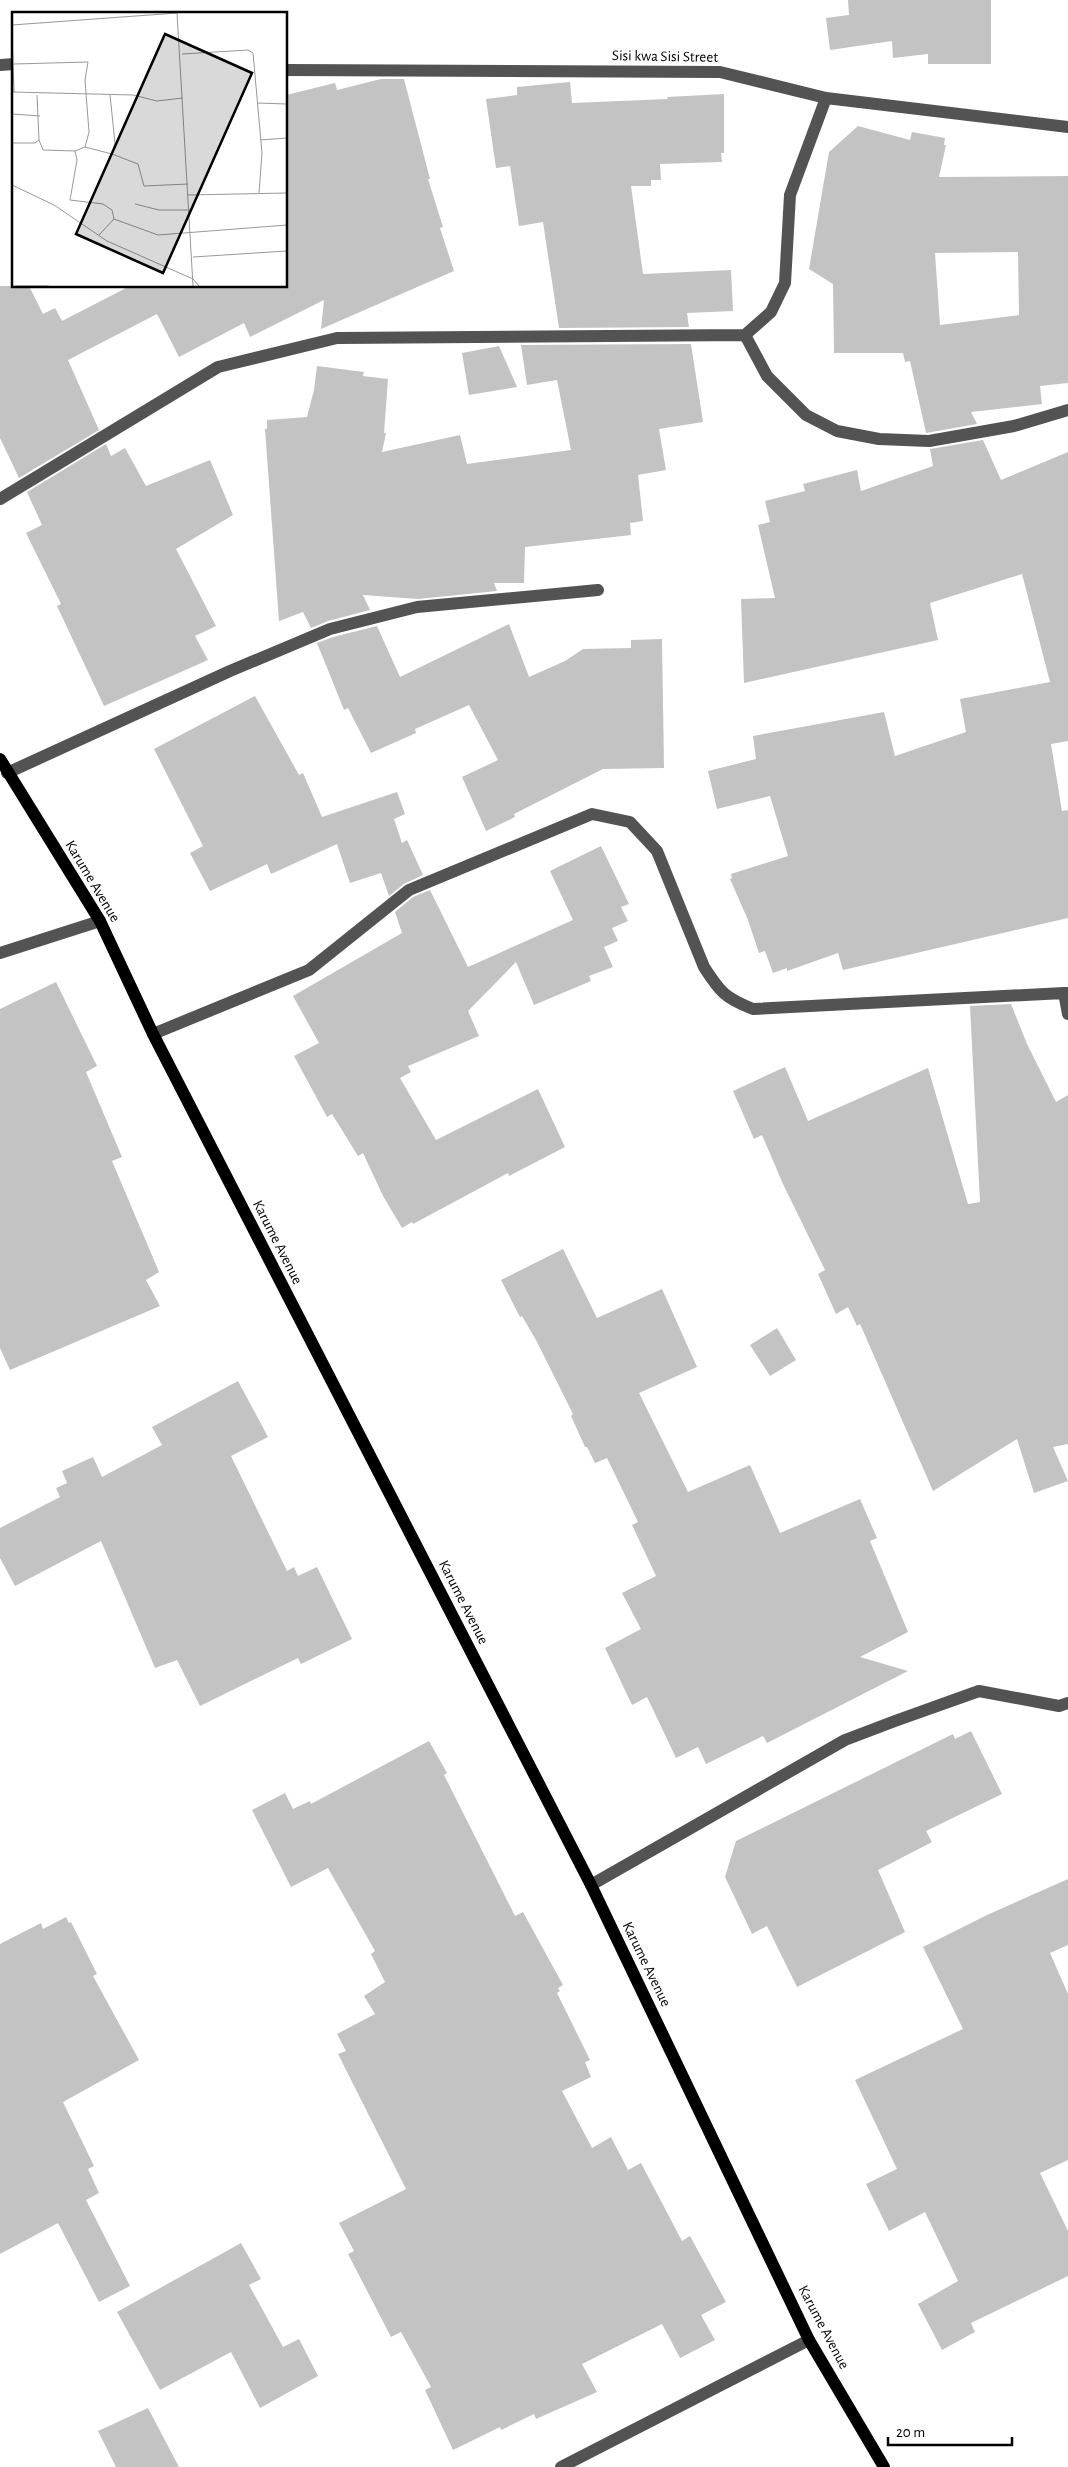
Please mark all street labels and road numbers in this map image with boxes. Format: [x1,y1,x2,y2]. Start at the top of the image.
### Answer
street label: Sisi kwa Sisi Street [612,48,718,65]
street label: Karume Avenue [62,838,123,925]
street label: Karume Avenue [250,1198,305,1287]
street label: Karume Avenue [436,1558,491,1647]
street label: Karume Avenue [620,1919,674,2009]
street label: Karume Avenue [795,2283,852,2372]

